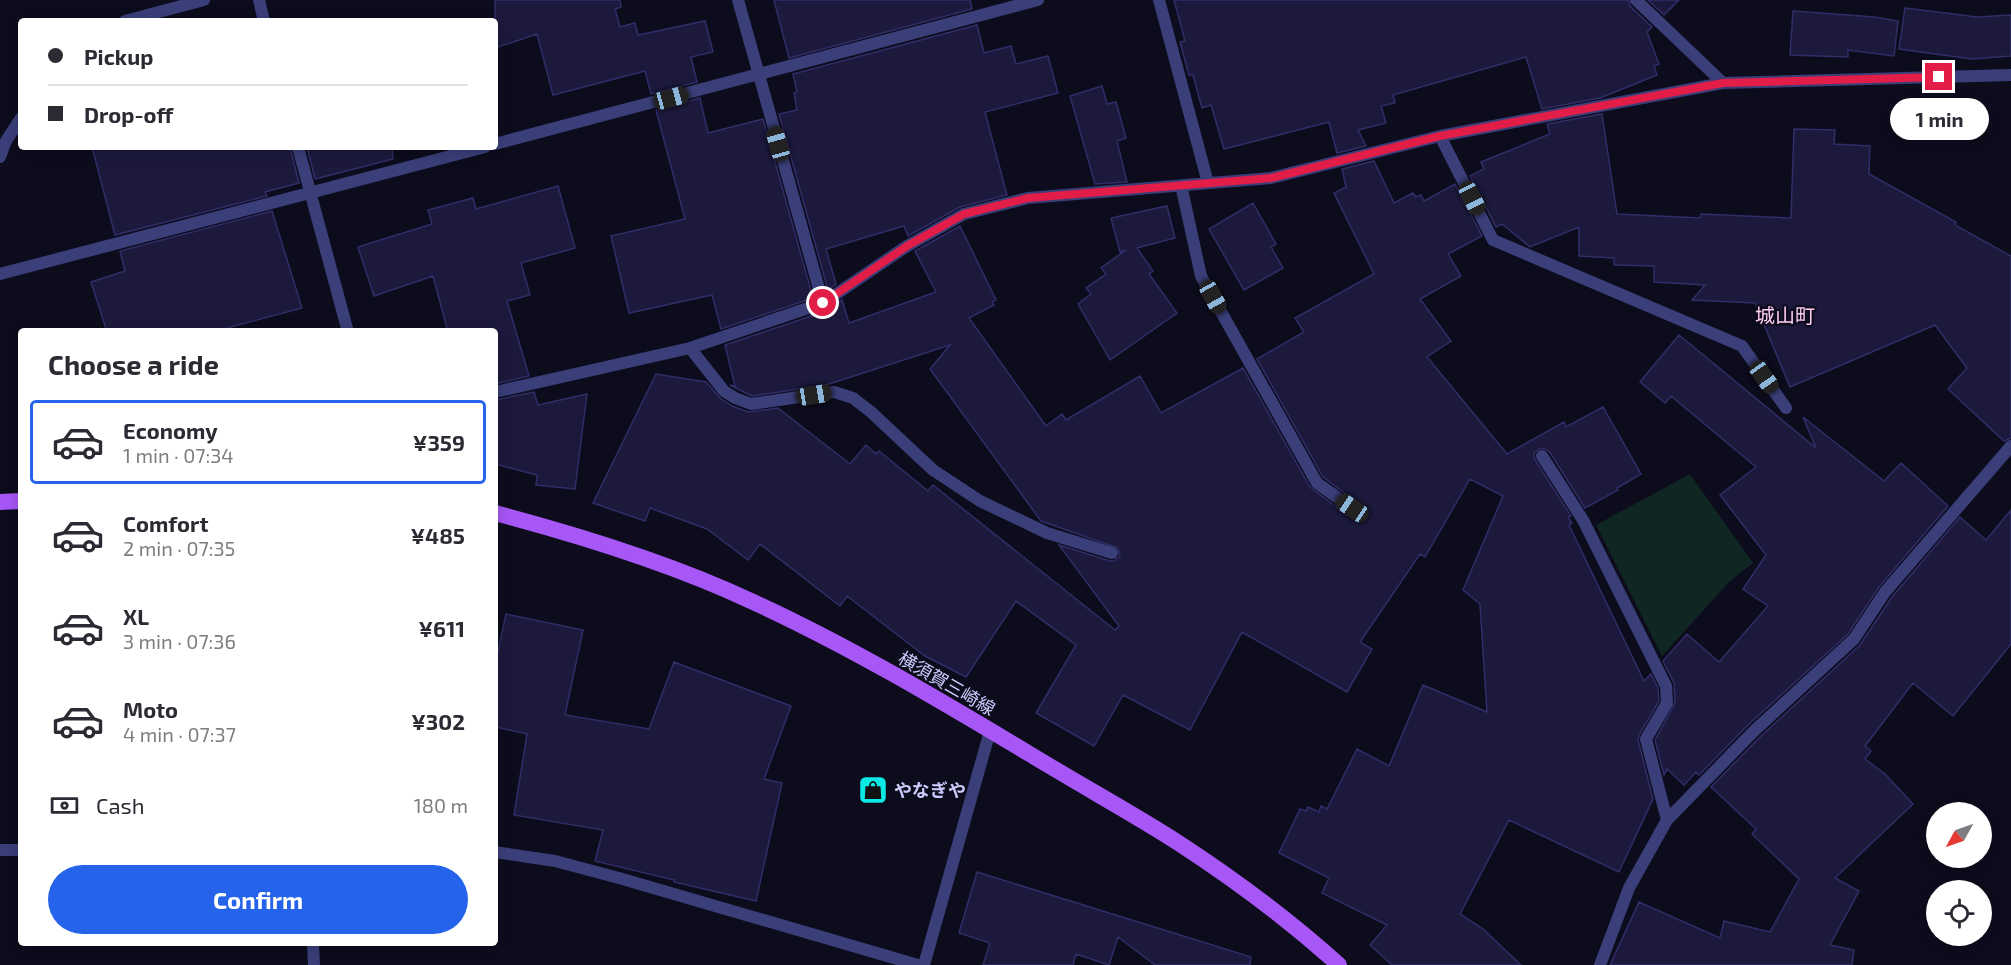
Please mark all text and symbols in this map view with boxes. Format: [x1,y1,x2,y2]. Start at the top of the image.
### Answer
text: Pickup [84,43,153,69]
route end [1925,63,1952,90]
car [651,85,691,111]
callout: 1 min [1890,98,1988,140]
text: Drop-off [84,101,173,127]
text: 1 min [1915,107,1964,131]
car [764,124,792,164]
car [1456,178,1488,218]
car [1196,277,1230,317]
route start [809,289,836,316]
district label: 城山町 [1755,303,1815,327]
text: Choose a ride [48,348,219,380]
car [1746,357,1782,397]
car [795,383,833,407]
icon: car [51,415,105,469]
text: Economy [123,417,218,443]
text: ¥359 [413,429,465,455]
text: 1 min · 07:34 [123,443,234,467]
car [1332,490,1372,526]
icon: car [51,508,105,562]
text: Comfort [123,510,208,536]
text: ¥485 [411,522,465,548]
text: 2 min · 07:35 [123,536,235,560]
icon: car [51,601,105,655]
text: XL [123,603,149,629]
text: ¥611 [418,615,465,641]
text: 3 min · 07:36 [123,629,236,653]
street label: 横須賀三崎線 [895,646,999,720]
icon: car [51,694,105,748]
text: Moto [123,696,178,722]
text: ¥302 [411,708,465,734]
text: 4 min · 07:37 [123,722,236,746]
shop icon: やなぎや [857,774,889,806]
place label: やなぎや [894,779,966,801]
icon: cash [48,789,81,822]
text: Cash [96,792,145,818]
text: 180 m [414,793,468,817]
north arrow [1926,802,1992,868]
map controls [1926,802,1992,946]
button: Confirm [48,865,468,934]
button: locate [1926,880,1992,946]

